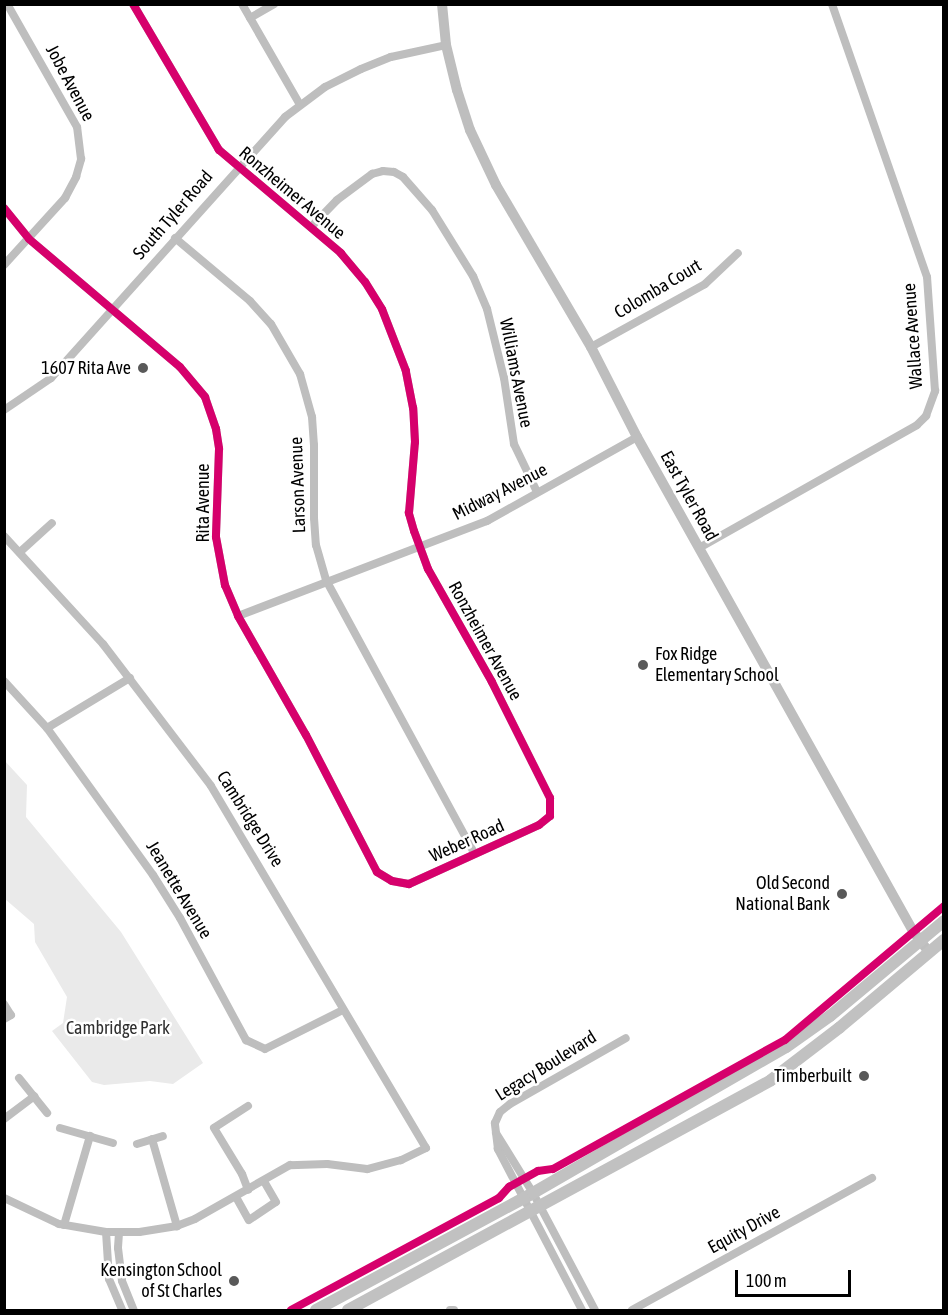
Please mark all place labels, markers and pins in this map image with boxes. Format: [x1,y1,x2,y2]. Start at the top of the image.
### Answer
place label: 1607 Rita Ave [41,357,131,379]
marker: 1607 Rita Ave [136,361,150,375]
place label: Fox Ridge Elementary School [655,644,779,686]
marker: Fox Ridge Elementary School [636,658,650,672]
place label: Old Second National Bank [735,873,830,916]
marker: Old Second National Bank [835,887,849,901]
place label: Timberbuilt [774,1065,852,1087]
marker: Timberbuilt [857,1069,871,1083]
place label: Kensington School of St Charles [100,1260,222,1302]
marker: Kensington School of St Charles [227,1274,241,1288]

